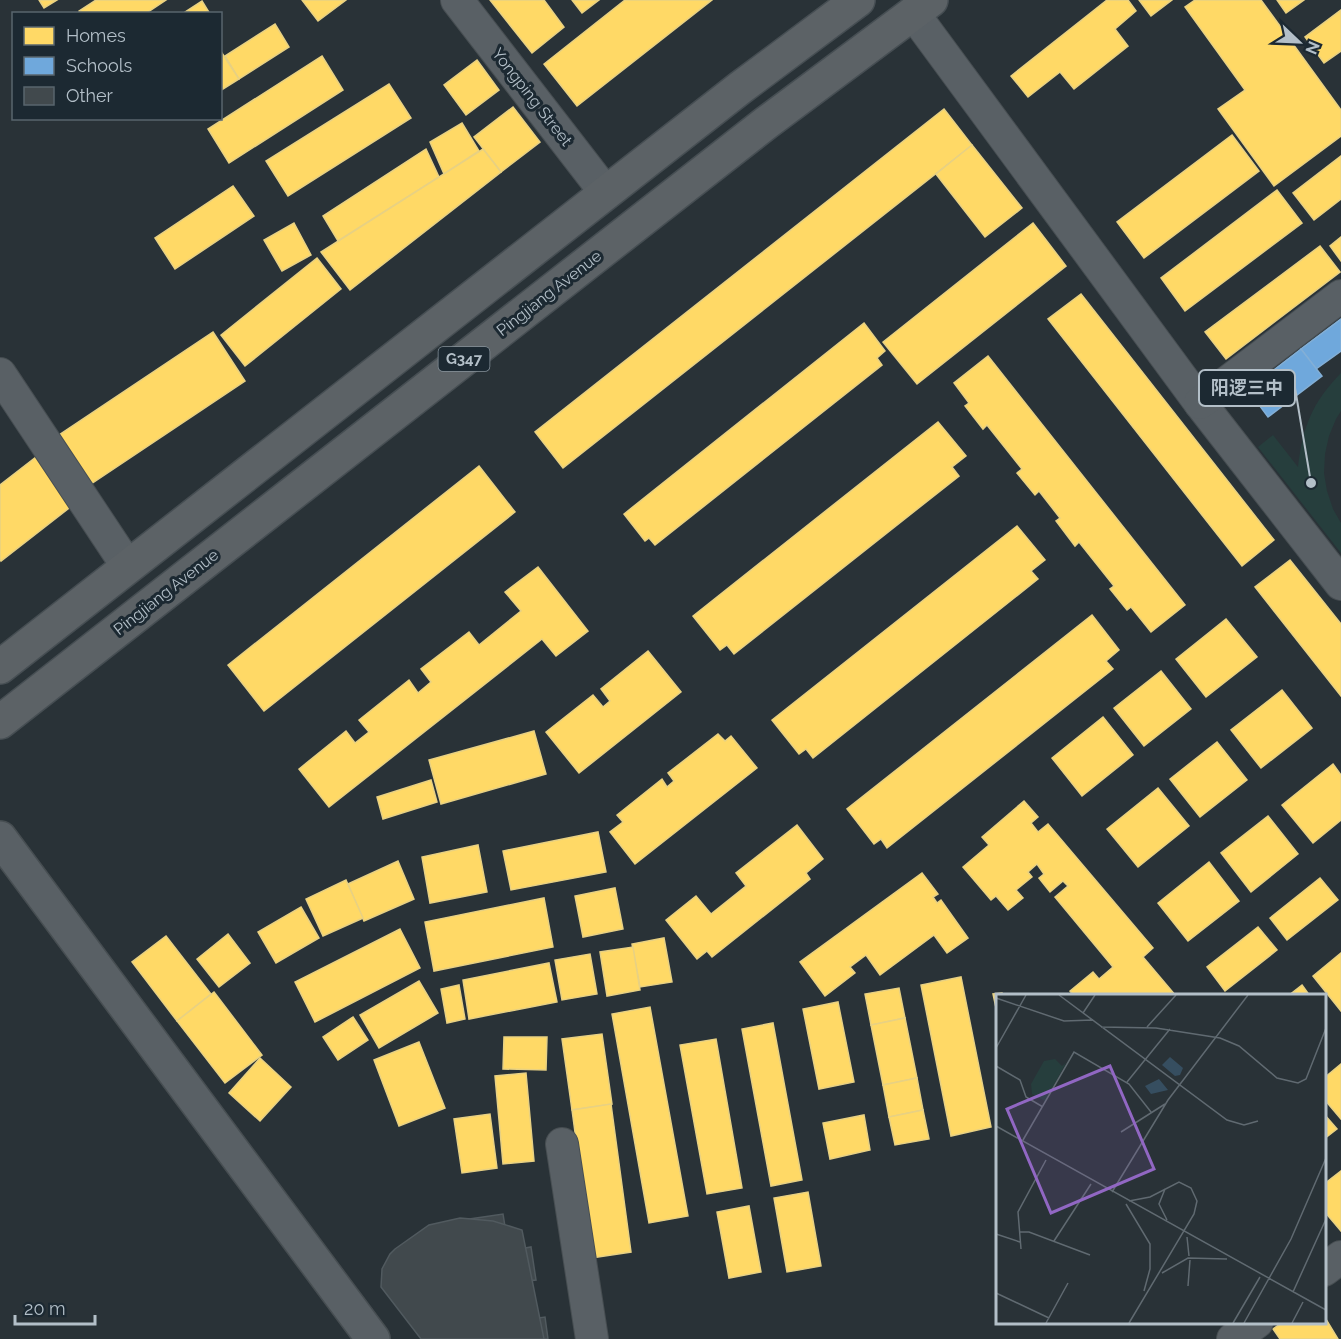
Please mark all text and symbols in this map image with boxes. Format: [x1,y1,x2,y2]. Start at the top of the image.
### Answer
legend [12,12,222,120]
north arrow [1269,12,1329,72]
text: Homes [66,25,126,46]
text: N [1301,38,1323,57]
street label: Yongping Street [488,44,576,150]
text: Schools [66,55,133,76]
text: Other [66,85,114,106]
street label: Pingjiang Avenue [493,246,605,340]
road number: G347 [438,347,490,371]
callout: 阳逻三中 [1199,370,1295,406]
text: 阳逻三中 [1211,377,1283,398]
street label: Pingjiang Avenue [110,545,222,639]
inset map [996,994,1326,1324]
scale bar [15,1288,94,1326]
text: 20 m [24,1298,66,1319]

